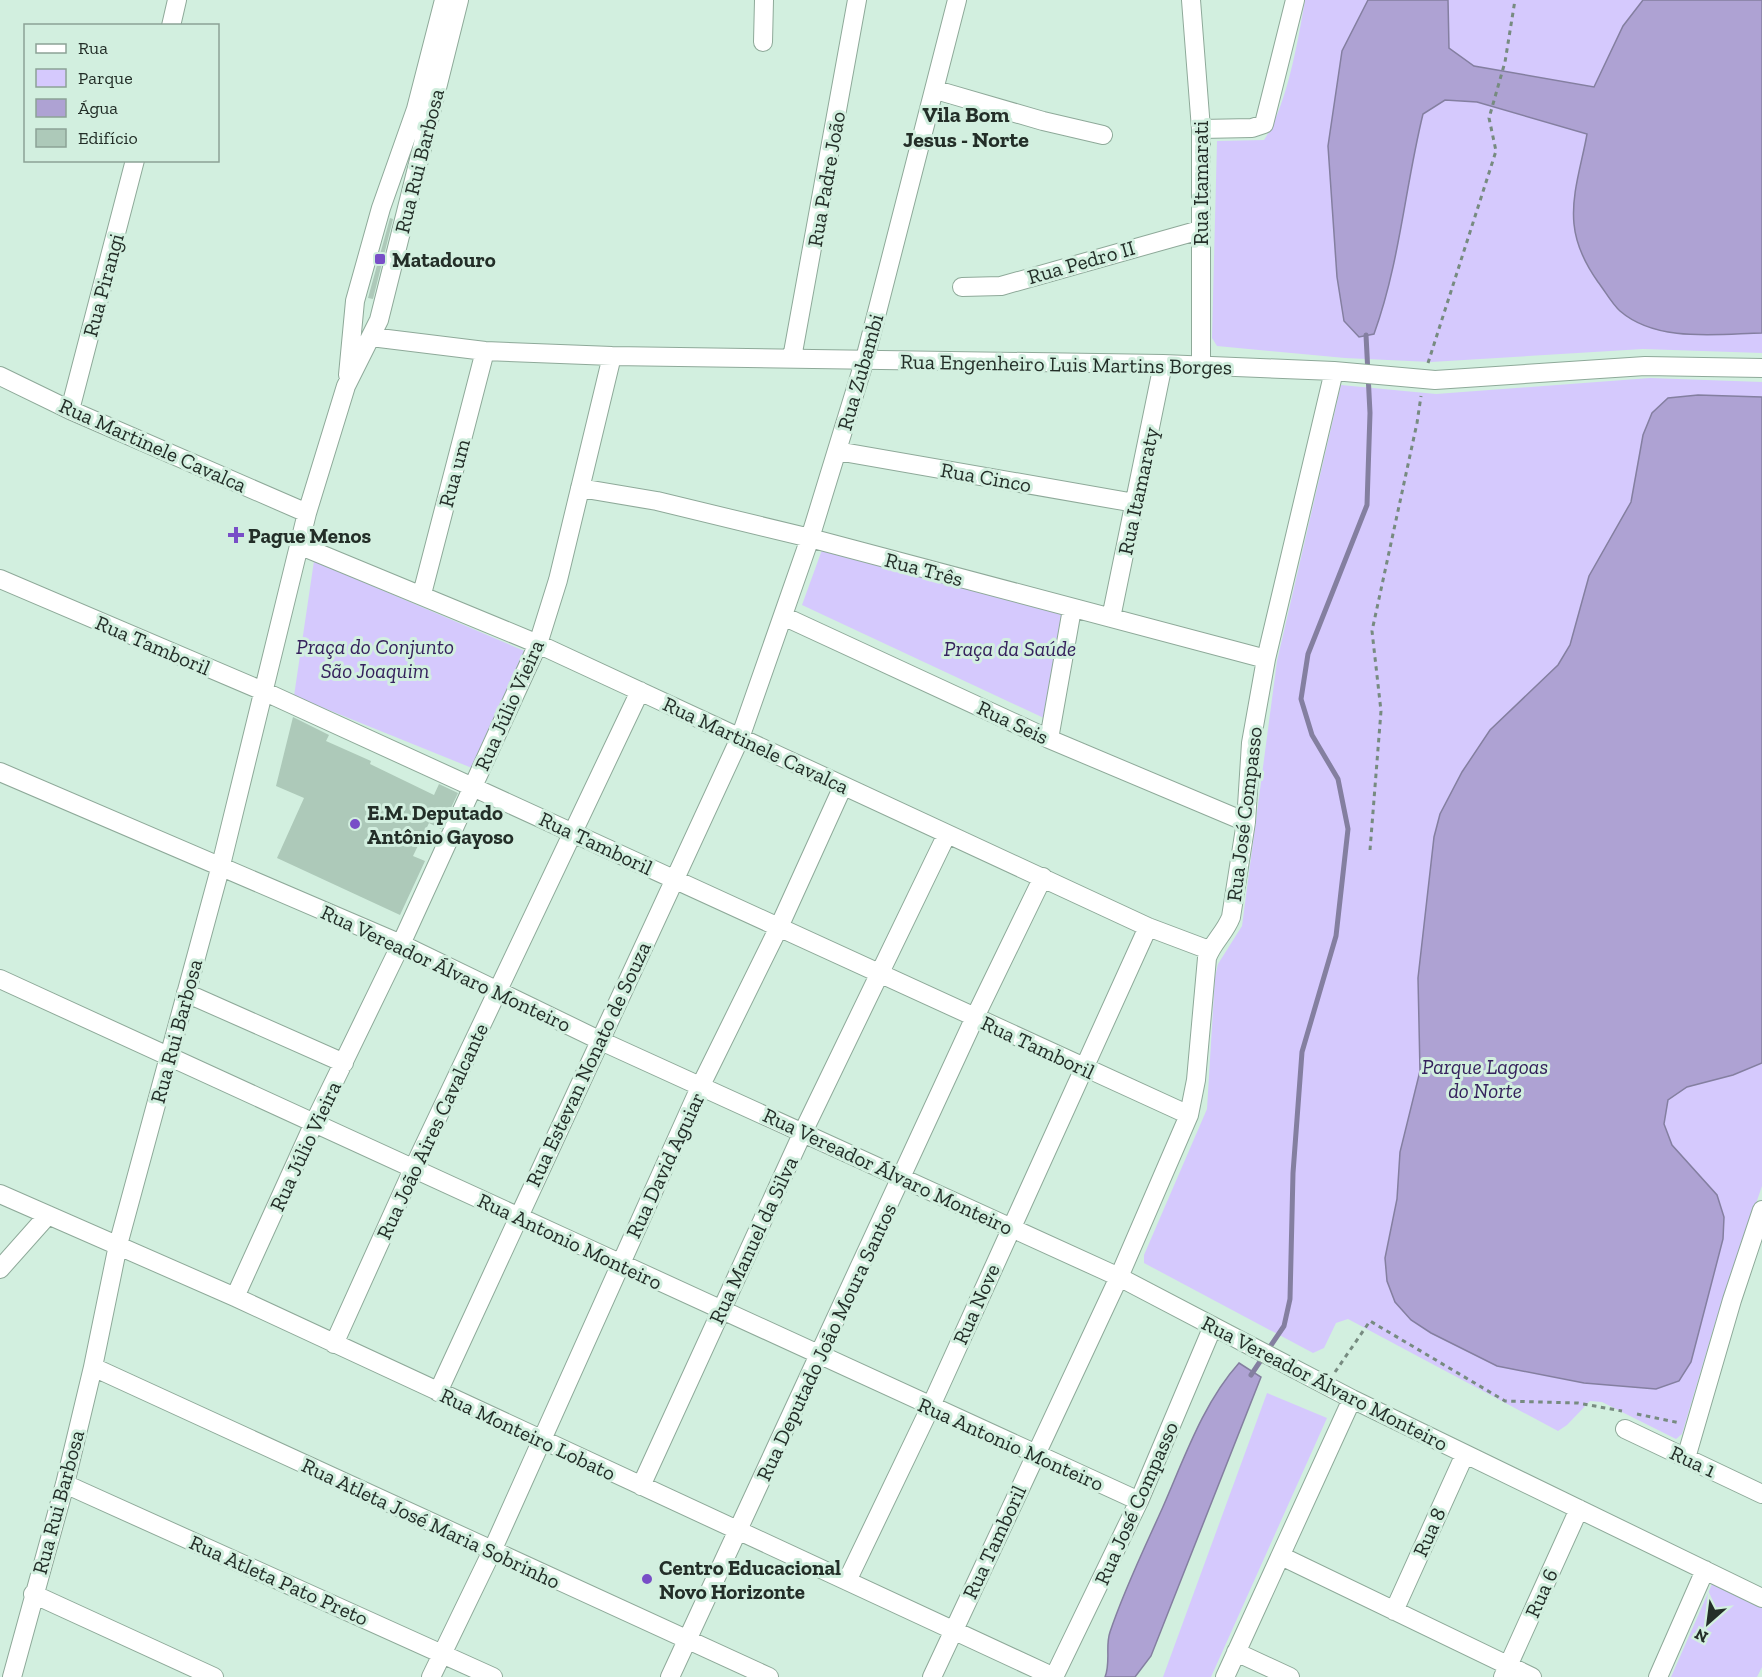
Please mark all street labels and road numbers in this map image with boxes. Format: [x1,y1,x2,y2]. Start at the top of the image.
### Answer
street label: Rua Rui Barbosa [389,86,449,236]
street label: Rua Padre João [802,109,850,249]
street label: Rua Itamarati [1188,120,1213,245]
street label: Rua Pirangi [77,230,129,339]
street label: Rua Pedro II [1024,235,1138,289]
street label: Rua Zubambi [831,311,889,433]
street label: Rua Engenheiro Luis Martins Borges [900,349,1232,379]
street label: Rua Martinele Cavalca [56,392,250,498]
street label: Rua Itamaraty [1112,425,1164,557]
street label: Rua um [433,436,475,510]
street label: Rua Cinco [939,457,1033,497]
street label: Rua Três [882,547,966,591]
street label: Rua Tamboril [92,610,215,681]
street label: Rua Júlio Vieira [469,636,549,774]
street label: Rua Martinele Cavalca [659,691,853,799]
street label: Rua Seis [973,695,1053,749]
street label: Rua José Compasso [1221,725,1267,903]
street label: Rua Tamboril [535,806,657,880]
street label: Rua Vereador Álvaro Monteiro [317,899,575,1037]
street label: Rua Estevan Nonato de Souza [520,938,656,1190]
street label: Rua Rui Barbosa [145,956,207,1106]
street label: Rua Tamboril [977,1010,1099,1084]
street label: Rua João Aires Cavalcante [371,1019,493,1243]
street label: Rua Júlio Vieira [264,1077,346,1215]
street label: Rua David Aguiar [620,1088,710,1242]
street label: Rua Vereador Álvaro Monteiro [759,1102,1017,1240]
street label: Rua Manuel da Silva [703,1152,803,1328]
street label: Rua Antonio Monteiro [474,1187,666,1295]
street label: Rua Deputado João Moura Santos [751,1199,901,1485]
street label: Rua Nove [947,1260,1005,1348]
street label: Rua Vereador Álvaro Monteiro [1198,1310,1452,1456]
street label: Rua Monteiro Lobato [436,1382,620,1486]
street label: Rua Antonio Monteiro [914,1392,1108,1496]
street label: Rua José Compasso [1089,1417,1183,1589]
street label: Rua Rui Barbosa [27,1427,89,1577]
street label: Rua 1 [1666,1440,1720,1482]
street label: Rua Atleta José Maria Sobrinho [298,1452,564,1594]
street label: Rua Tamboril [957,1481,1031,1603]
street label: Rua 8 [1407,1504,1451,1560]
street label: Rua Atleta Pato Preto [186,1529,372,1631]
street label: Rua 6 [1519,1565,1563,1621]

